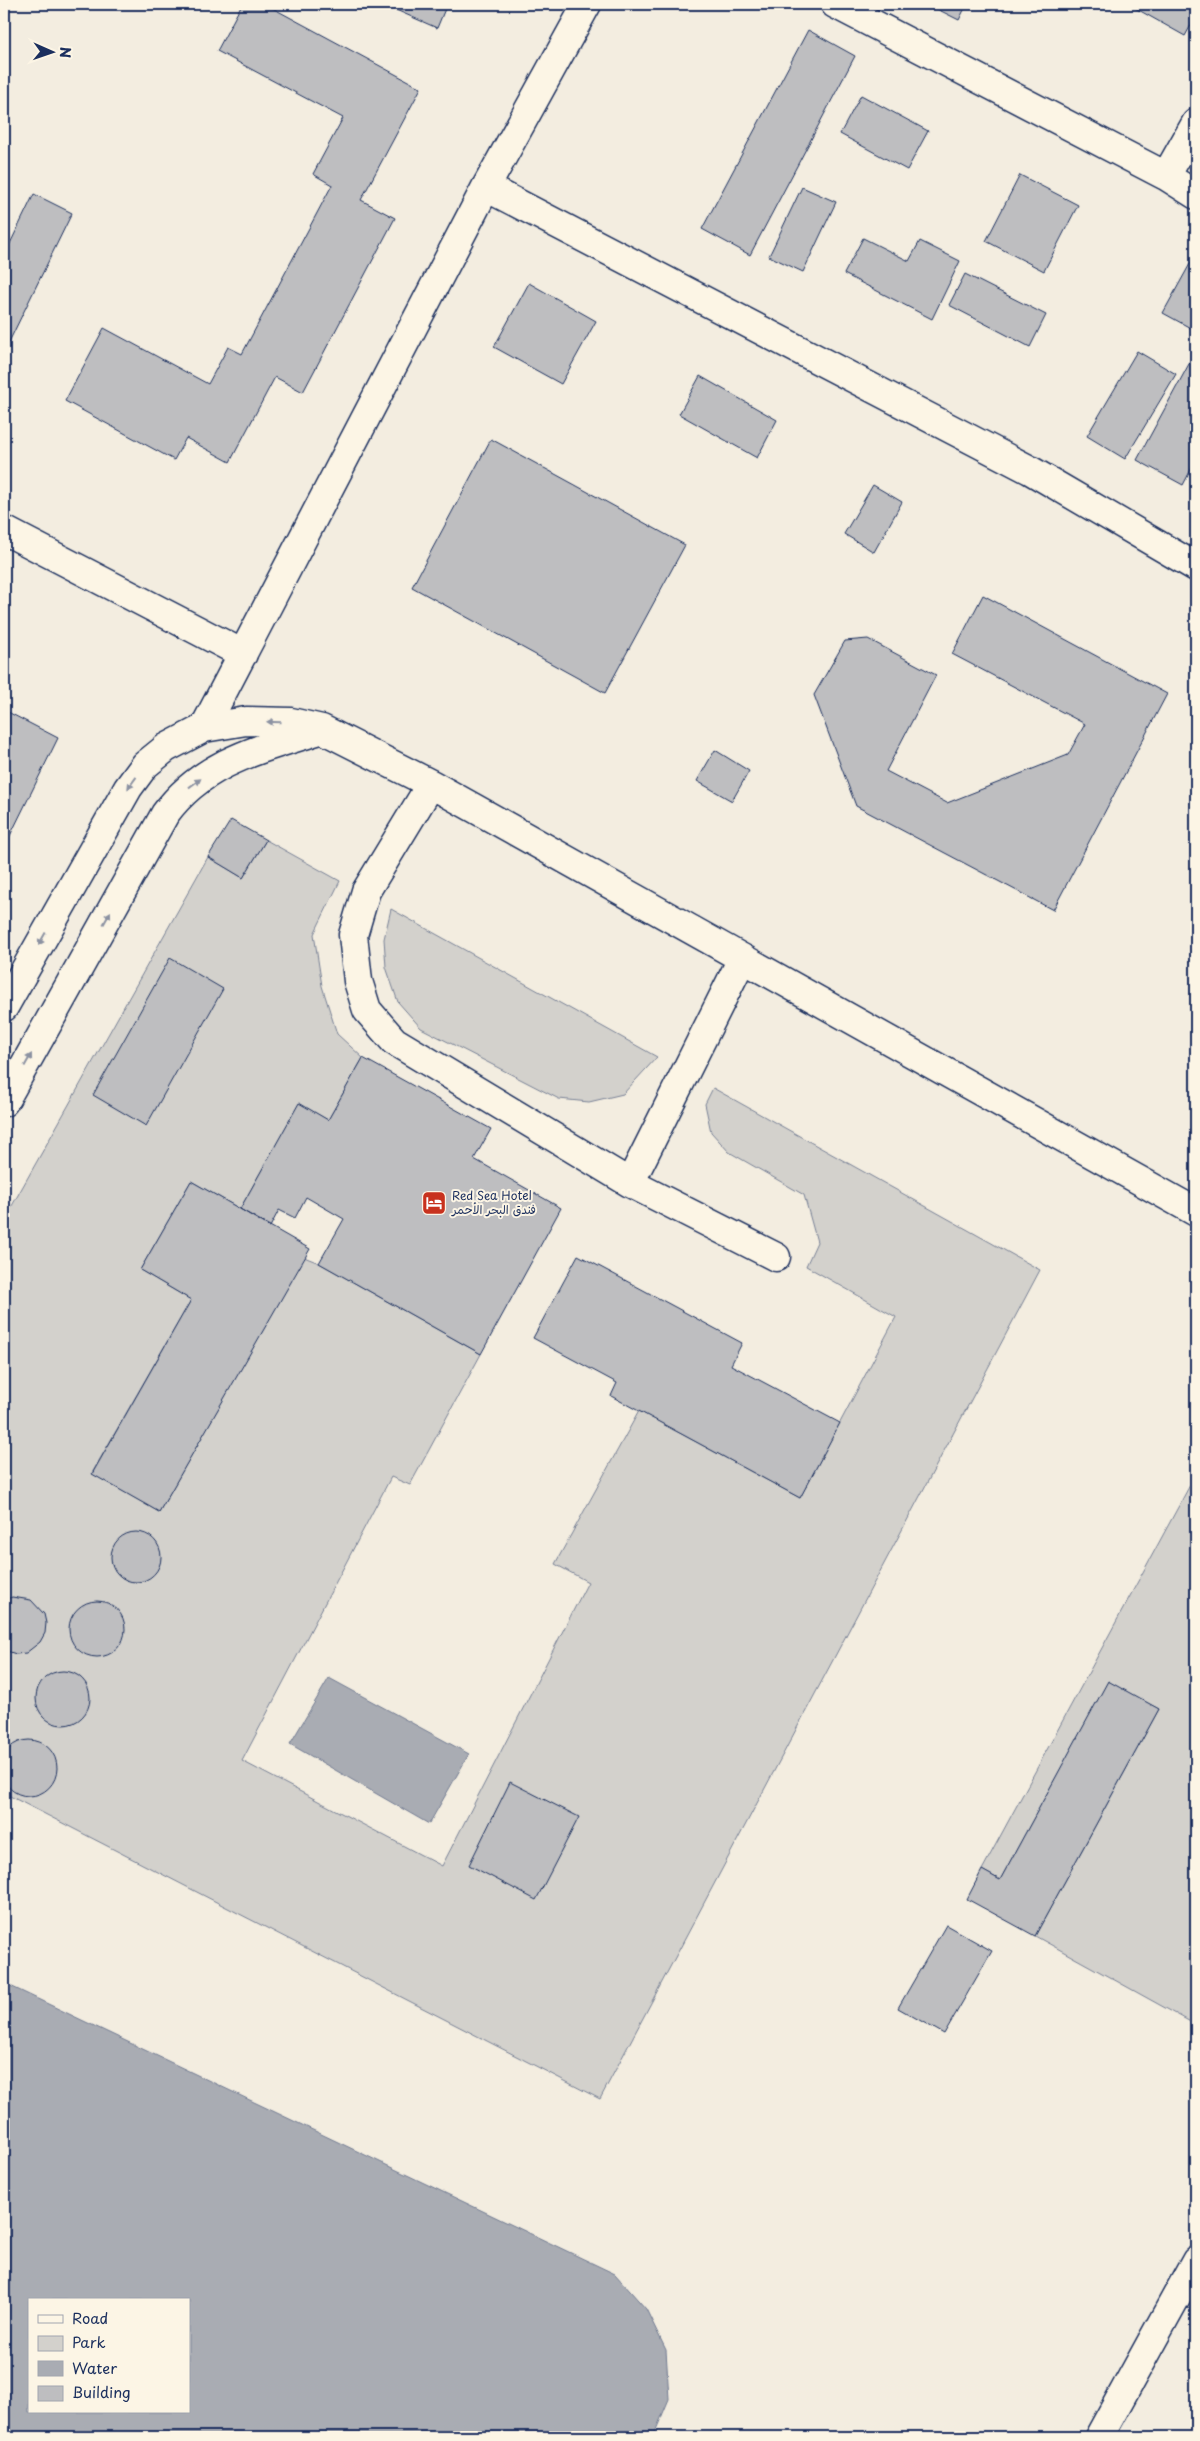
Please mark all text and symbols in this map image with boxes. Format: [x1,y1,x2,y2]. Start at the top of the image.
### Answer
north arrow [28,28,78,78]
text: N [55,47,76,58]
one-way arrow [266,718,282,726]
one-way arrow [127,776,137,790]
one-way arrow [188,778,201,788]
one-way arrow [103,911,111,925]
one-way arrow [38,932,47,945]
one-way arrow [23,1053,32,1066]
place label: Red Sea Hotel فندق البحر الأحمر [451,1186,536,1218]
hotel icon: Red Sea Hotel فندق البحر الأحمر [421,1190,447,1216]
legend [28,2298,190,2414]
text: Road [72,2306,108,2329]
text: Park [72,2330,106,2353]
text: Water [72,2356,117,2379]
text: Building [72,2380,131,2403]

